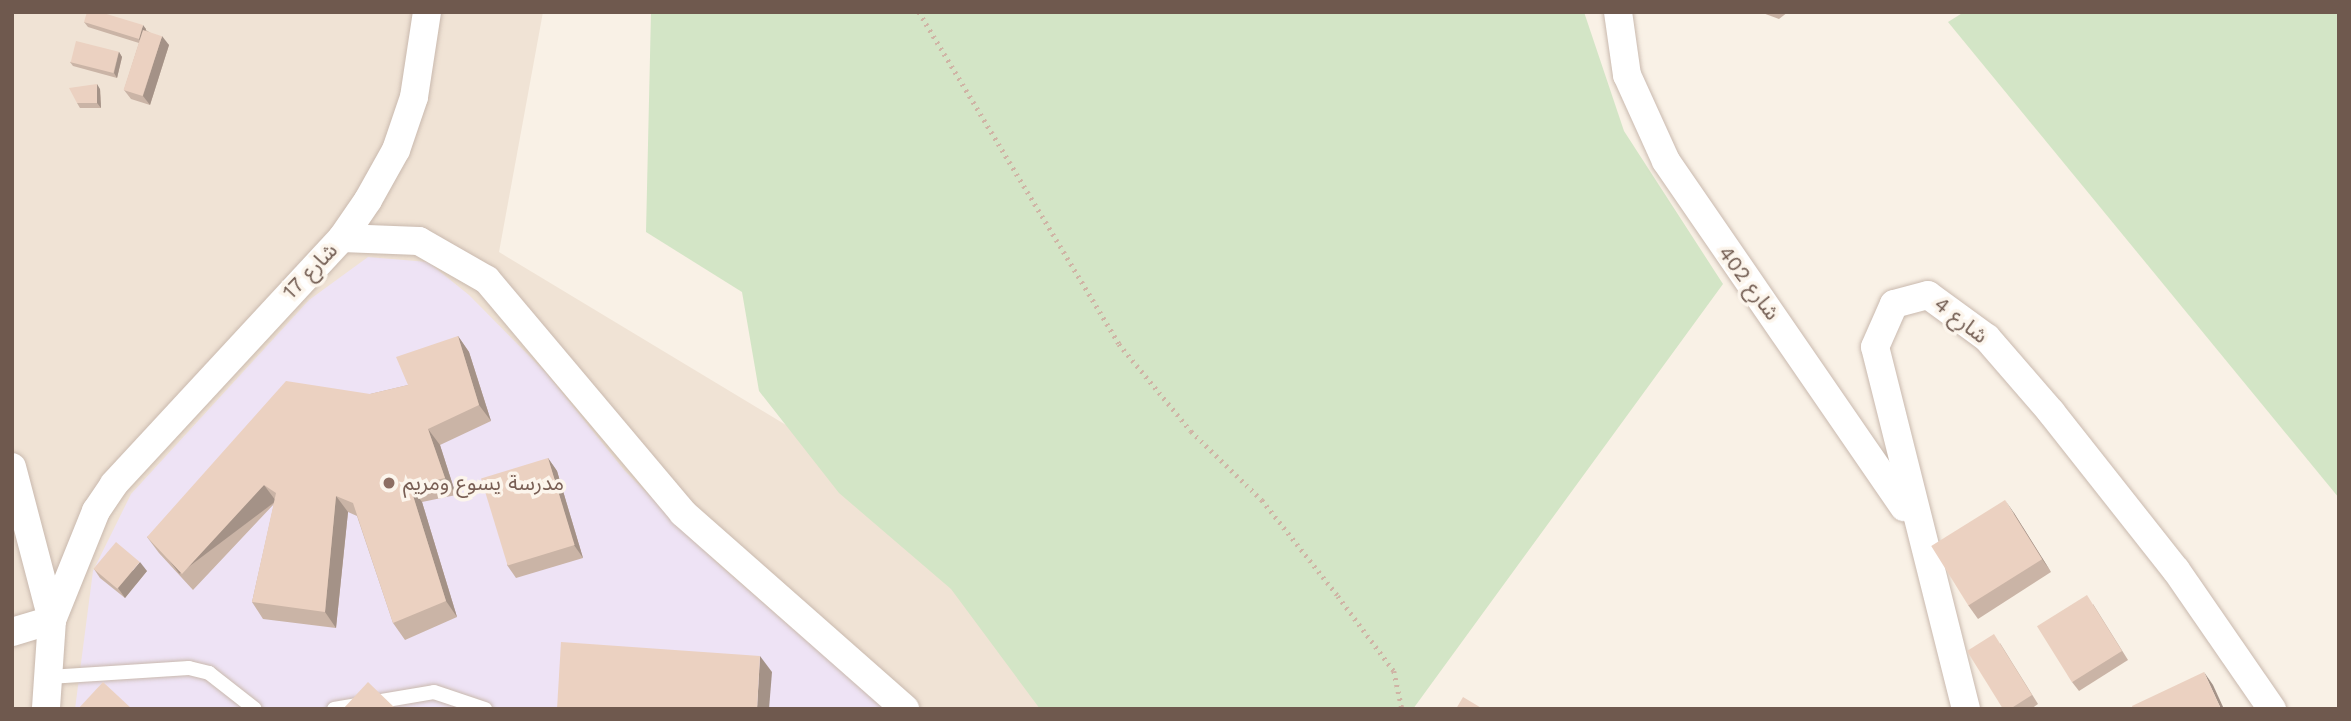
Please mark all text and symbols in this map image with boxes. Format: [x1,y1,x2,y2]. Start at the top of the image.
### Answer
street label: شارع 17 [277,238,343,304]
street label: شارع 402 [1713,241,1785,325]
street label: شارع 4 [1929,291,1993,349]
place label: مدرسة يسوع ومريم [403,470,564,496]
marker: مدرسة يسوع ومريم [381,475,397,491]

